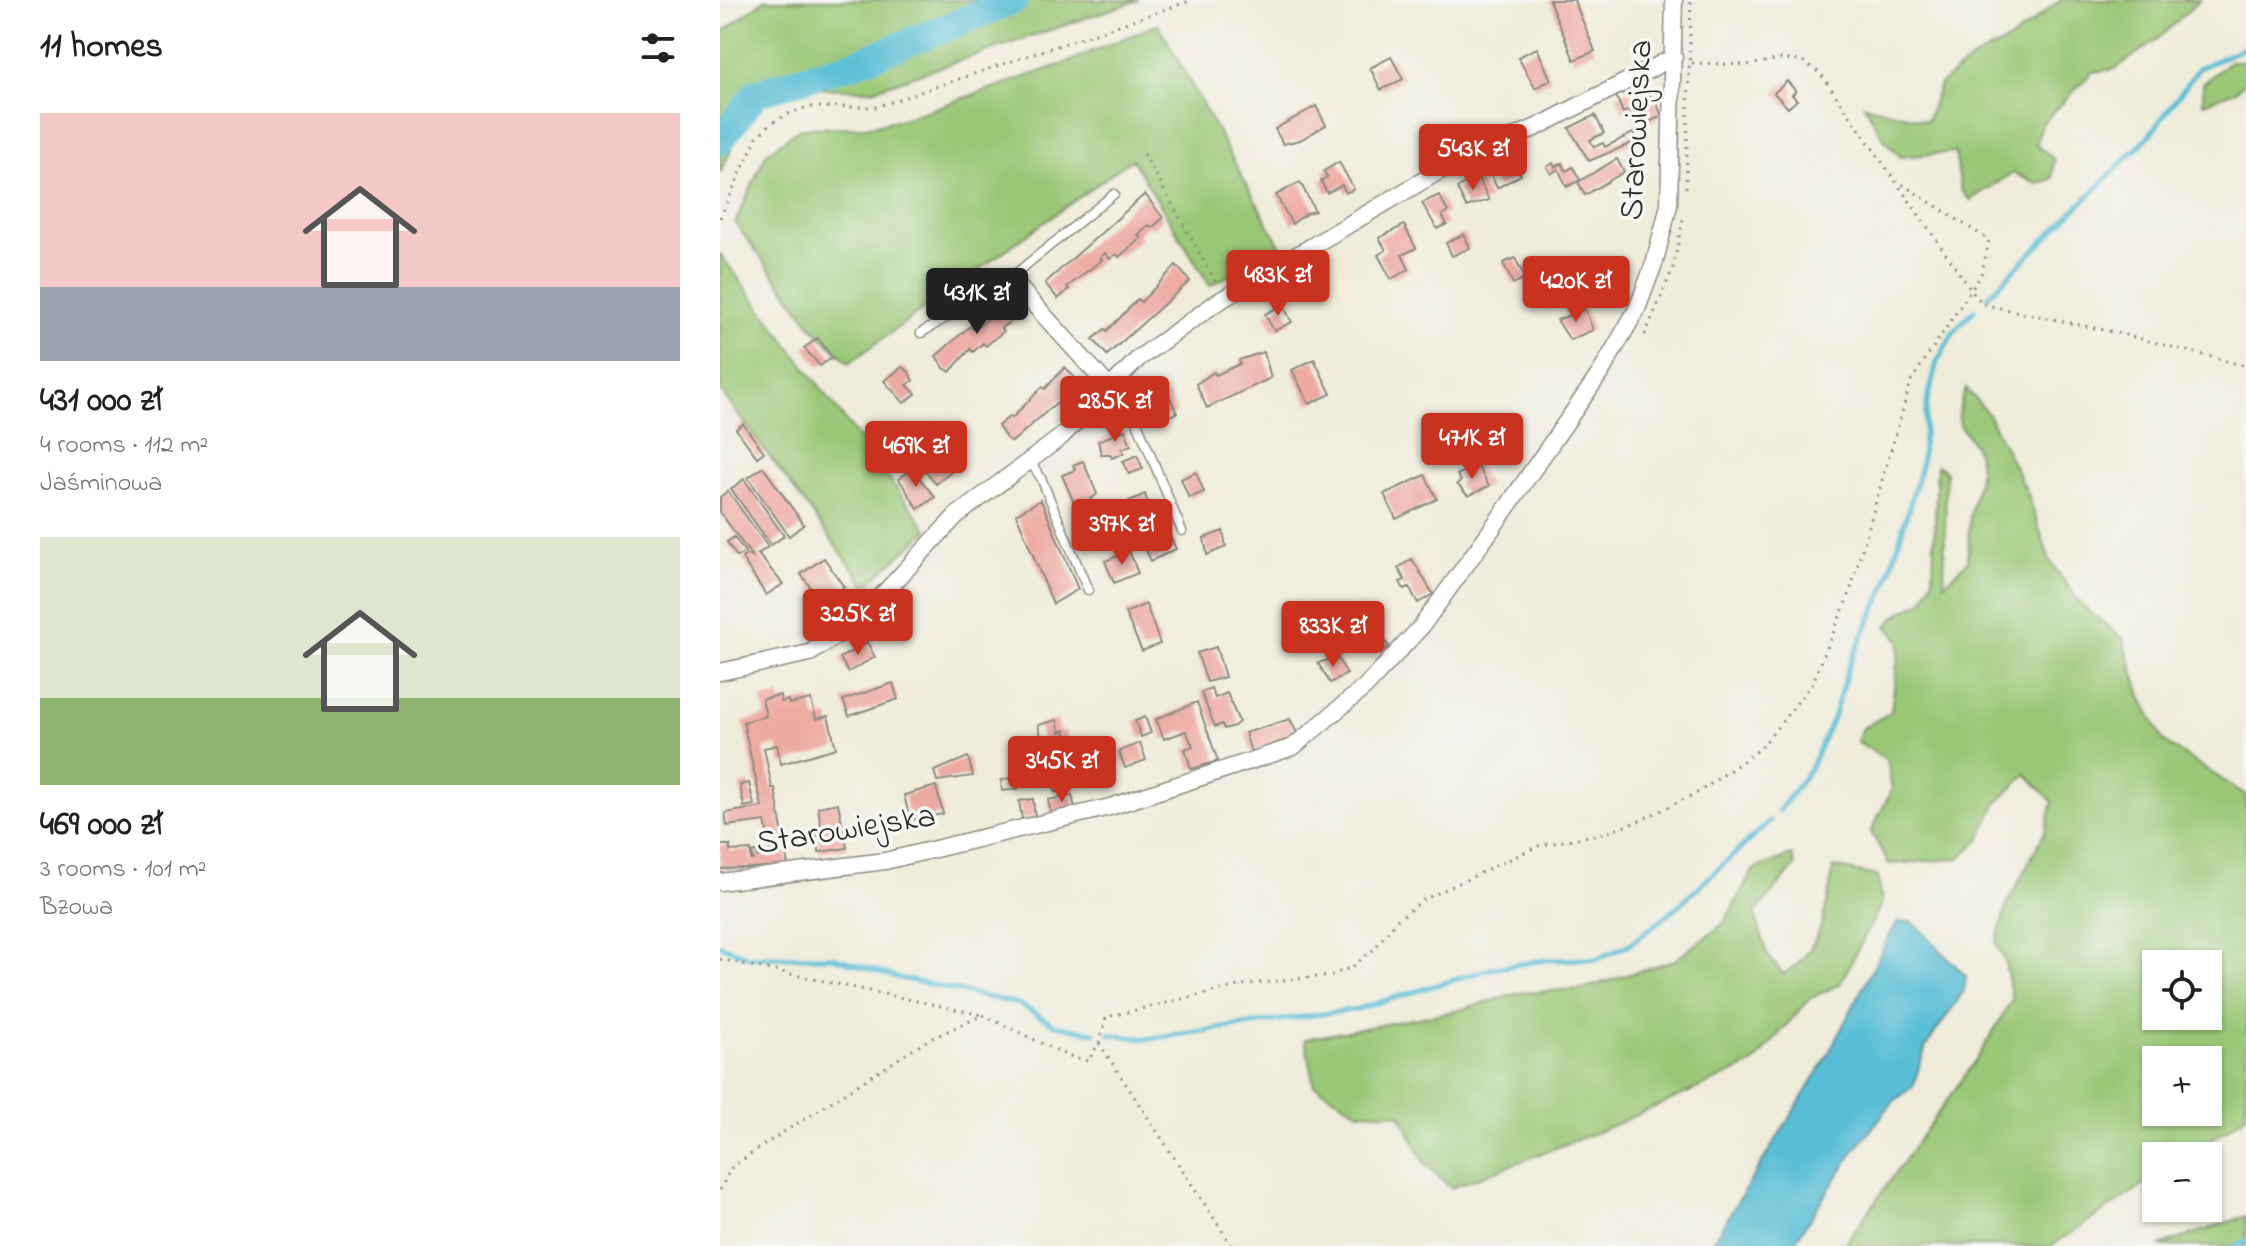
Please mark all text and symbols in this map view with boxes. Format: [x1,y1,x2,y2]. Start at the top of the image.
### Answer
text: 11 homes [40,23,163,73]
icon: filters [636,26,680,70]
street label: Starowiejska [1608,38,1668,222]
pin: 543K zł [1399,124,1547,192]
text: 543K zł [1437,131,1509,169]
icon: home [288,165,432,309]
pin: 483K zł [1204,250,1352,318]
pin: 420K zł [1502,256,1650,324]
text: 483K zł [1244,257,1312,295]
text: 420K zł [1541,263,1611,301]
pin: 431K zł [903,268,1051,336]
text: 431K zł [944,275,1010,313]
pin: 285K zł [1041,376,1189,444]
text: 431 000 zł [40,377,162,427]
text: 285K zł [1078,383,1152,421]
pin: 471K zł [1398,413,1546,481]
text: 471K zł [1439,420,1505,458]
pin: 469K zł [842,421,990,489]
text: 4 rooms · 112 m² [40,427,208,465]
text: 469K zł [883,428,949,466]
text: Jaśminowa [40,465,162,503]
pin: 397K zł [1048,499,1196,567]
text: 397K zł [1089,506,1155,544]
icon: home [288,589,432,733]
pin: 325K zł [784,589,932,657]
text: 325K zł [821,596,895,634]
pin: 833K zł [1259,601,1407,669]
text: 833K zł [1299,608,1367,646]
pin: 345K zł [988,736,1136,804]
text: 345K zł [1026,743,1098,781]
street label: Starowiejska [753,792,939,870]
text: 469 000 zł [40,801,162,851]
text: 3 rooms · 101 m² [40,851,206,889]
text: Bzowa [40,889,113,927]
map controls [2142,950,2222,1222]
button: locate [2142,950,2222,1030]
button: + [2142,1046,2222,1126]
button: − [2142,1142,2222,1222]

